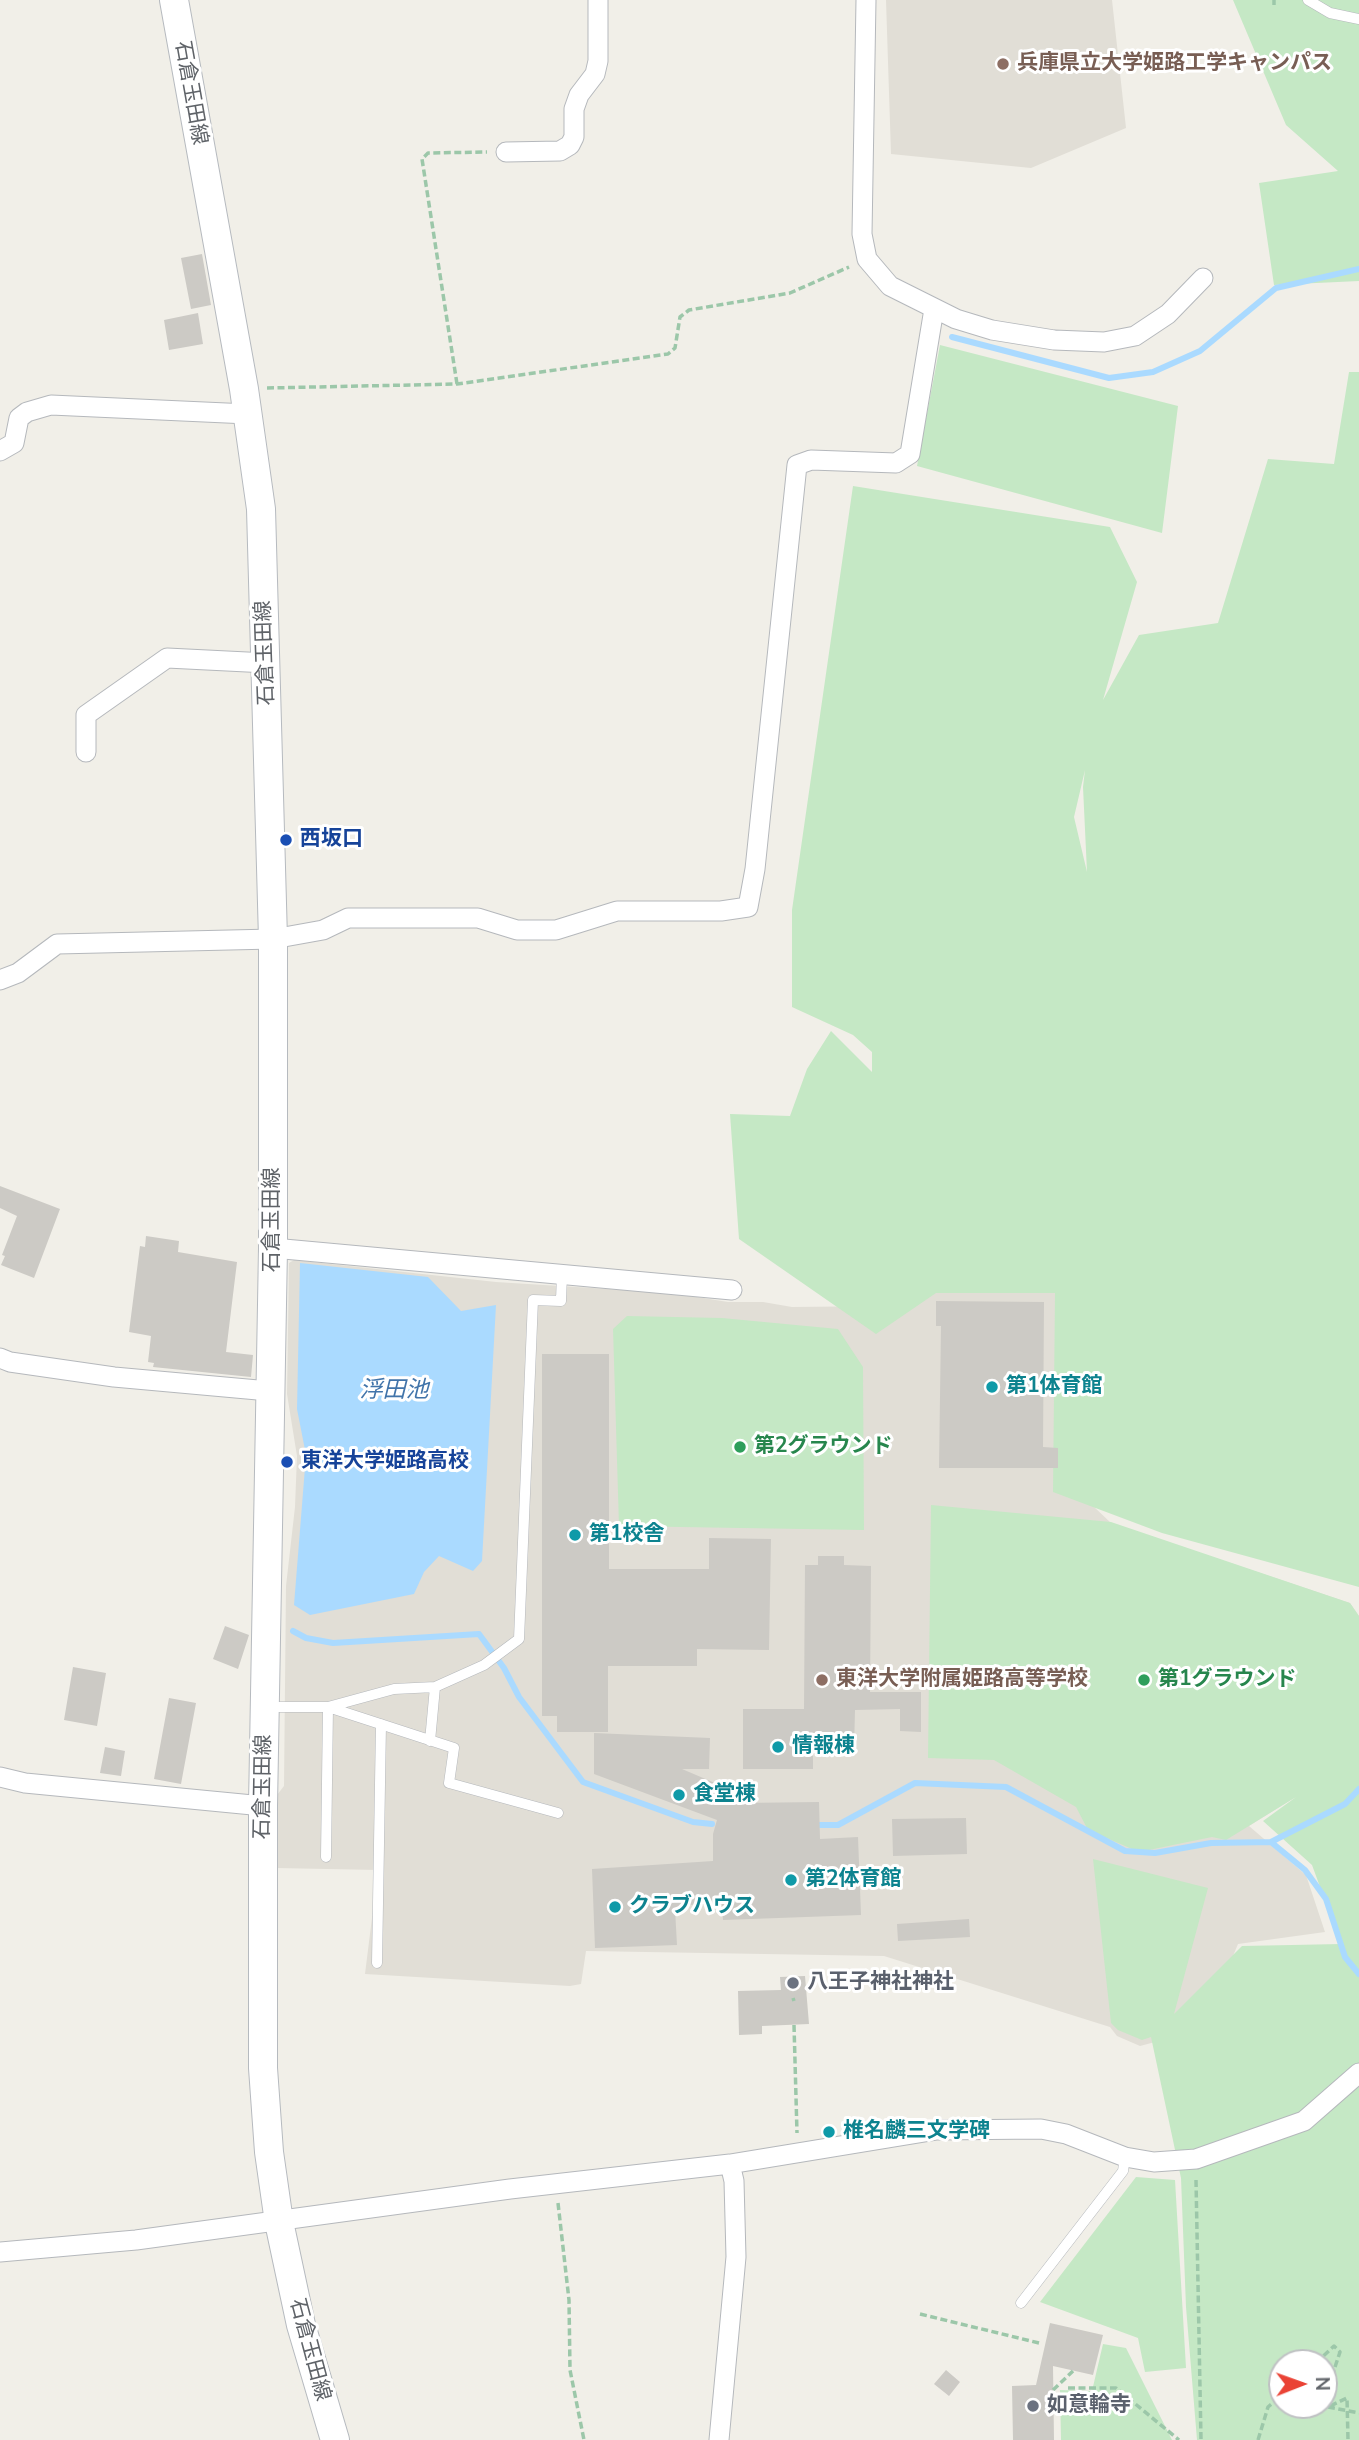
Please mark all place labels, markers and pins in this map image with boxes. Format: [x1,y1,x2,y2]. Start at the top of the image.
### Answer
place label: 兵庫県立大学姫路工学キャンパス [1017,51,1332,77]
marker: 兵庫県立大学姫路工学キャンパス [995,56,1011,72]
place label: 西坂口 [300,827,363,853]
marker: 西坂口 [278,832,294,848]
place label: 第1体育館 [1006,1374,1103,1400]
marker: 第1体育館 [984,1379,1000,1395]
place label: 第2グラウンド [754,1434,893,1460]
marker: 第2グラウンド [732,1439,748,1455]
place label: 東洋大学姫路高校 [301,1449,469,1475]
marker: 東洋大学姫路高校 [279,1454,295,1470]
place label: 第1校舎 [589,1522,665,1548]
marker: 第1校舎 [567,1527,583,1543]
place label: 東洋大学附属姫路高等学校 [836,1667,1088,1693]
place label: 第1グラウンド [1158,1667,1297,1693]
marker: 東洋大学附属姫路高等学校 [814,1672,830,1688]
marker: 第1グラウンド [1136,1672,1152,1688]
place label: 情報棟 [792,1734,855,1760]
marker: 情報棟 [770,1739,786,1755]
place label: 食堂棟 [693,1782,756,1808]
marker: 食堂棟 [671,1787,687,1803]
place label: 第2体育館 [805,1867,902,1893]
marker: 第2体育館 [783,1872,799,1888]
place label: クラブハウス [629,1894,755,1920]
marker: クラブハウス [607,1899,623,1915]
place label: 八王子神社神社 [807,1970,954,1996]
marker: 八王子神社神社 [785,1975,801,1991]
place label: 椎名麟三文学碑 [843,2119,990,2145]
marker: 椎名麟三文学碑 [821,2124,837,2140]
place label: 如意輪寺 [1047,2393,1131,2419]
marker: 如意輪寺 [1025,2398,1041,2414]

